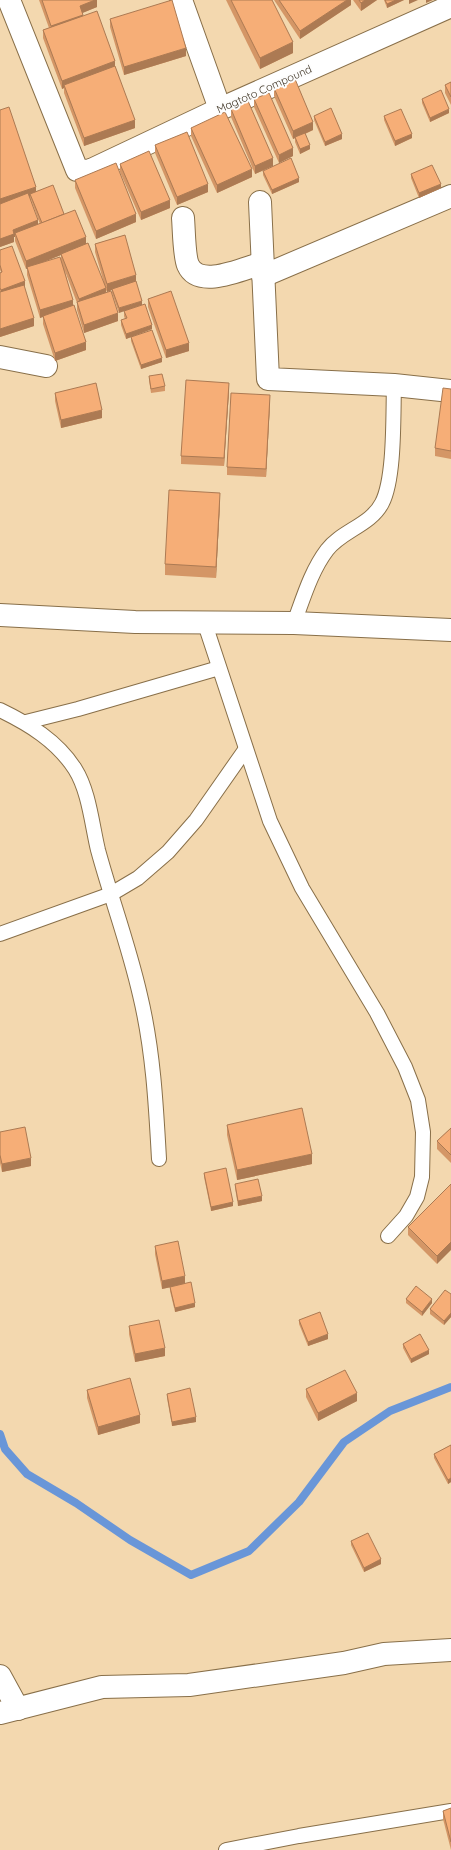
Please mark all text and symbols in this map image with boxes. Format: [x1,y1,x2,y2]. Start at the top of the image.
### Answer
street label: Magtoto Compound [214,62,314,116]

